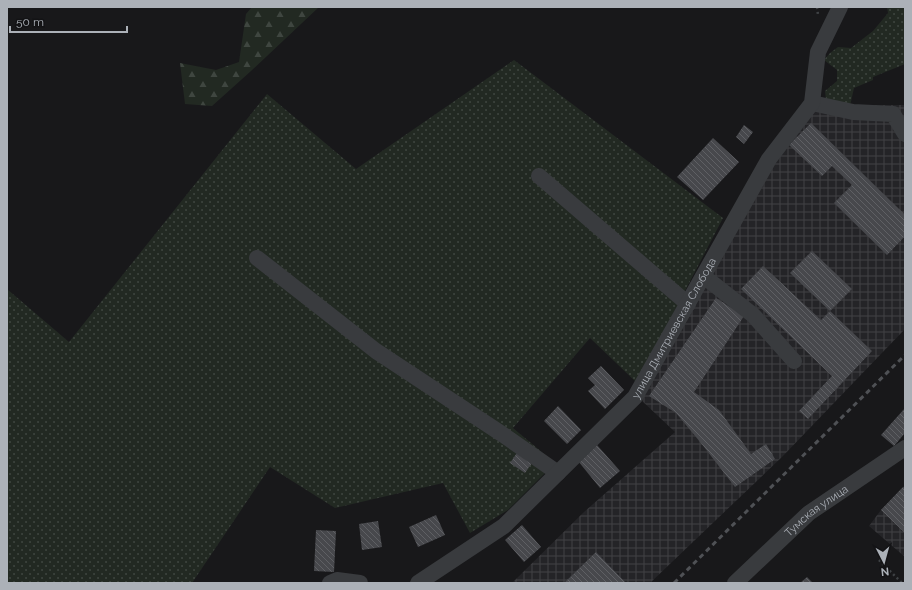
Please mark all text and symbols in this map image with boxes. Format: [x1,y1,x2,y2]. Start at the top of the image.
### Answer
scale bar [10,8,127,34]
text: 50 m [16,15,44,29]
street label: улица Дмитриевская Слобода [629,256,719,401]
street label: Тумская улица [782,483,851,540]
north arrow [864,542,904,582]
text: N [880,565,890,578]

